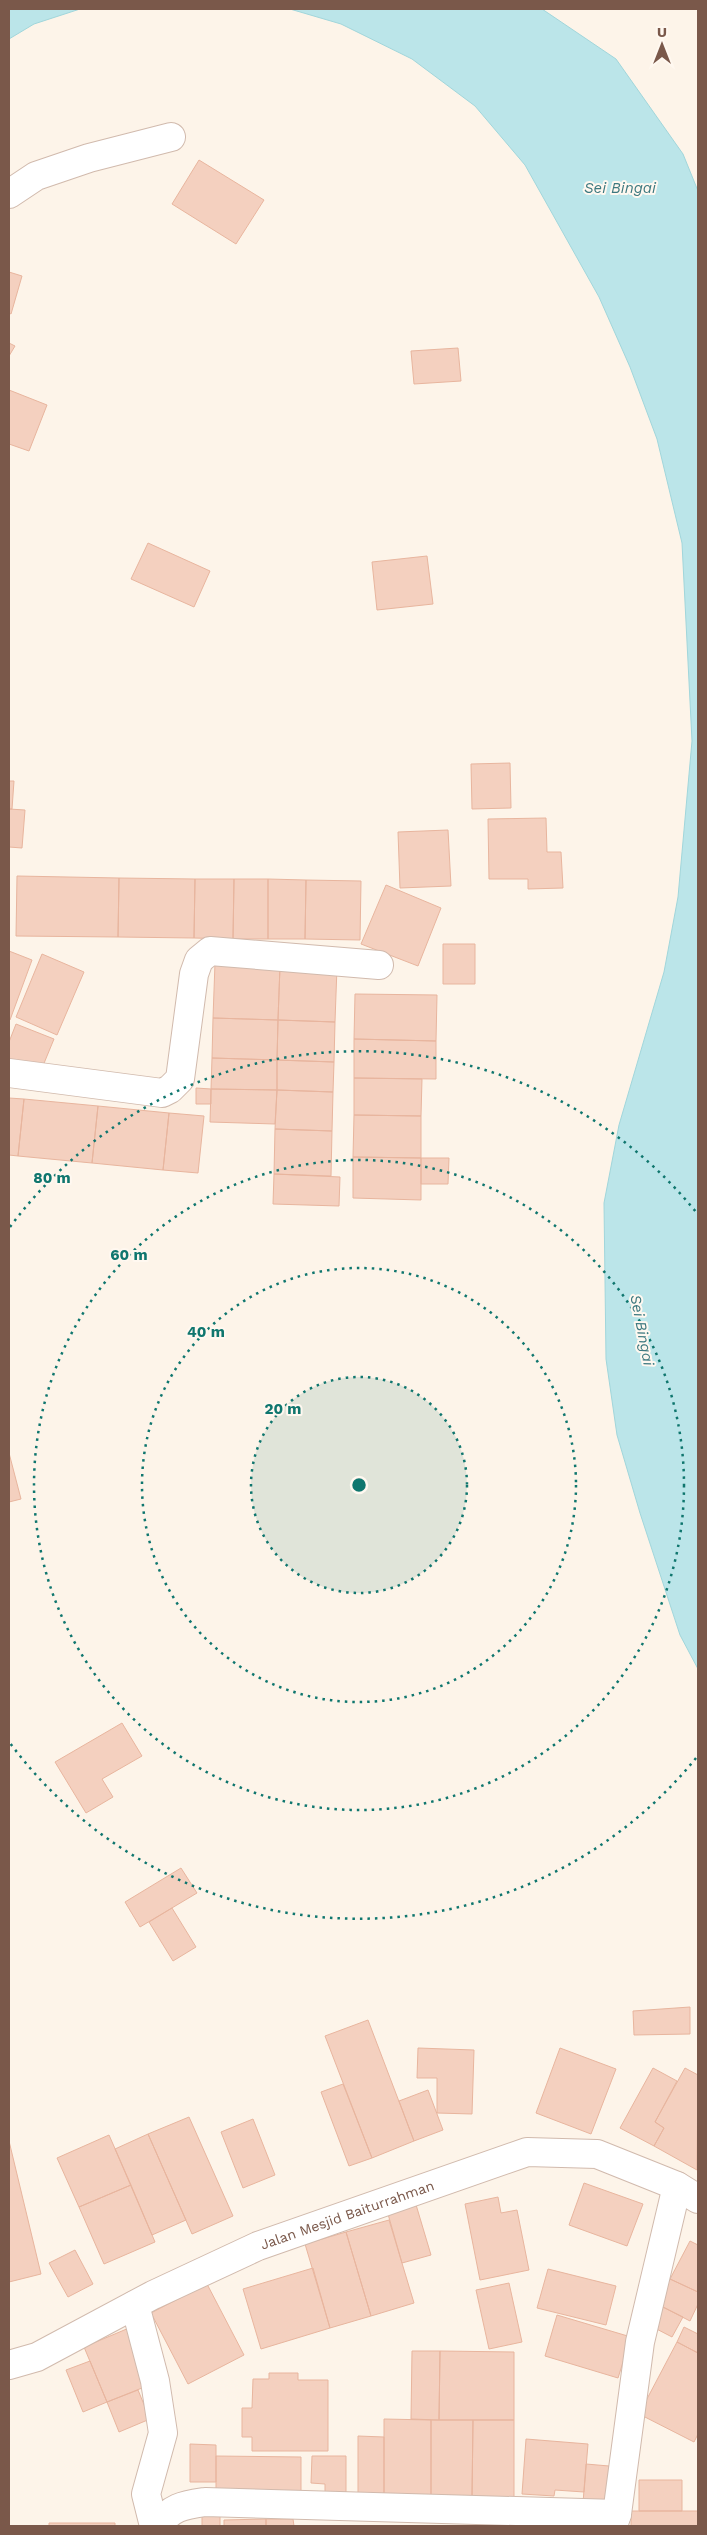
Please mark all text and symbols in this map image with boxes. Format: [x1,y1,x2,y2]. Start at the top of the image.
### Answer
north arrow [637,20,687,70]
text: U [657,24,667,40]
water label: Sei Bingai [584,179,657,197]
text: 80 m [33,1169,71,1187]
text: 60 m [110,1246,148,1264]
water label: Sei Bingai [626,1293,658,1368]
text: 40 m [187,1323,225,1341]
text: 20 m [264,1400,302,1418]
centre of rings [350,1476,368,1494]
street label: Jalan Mesjid Baiturrahman [258,2177,436,2253]

